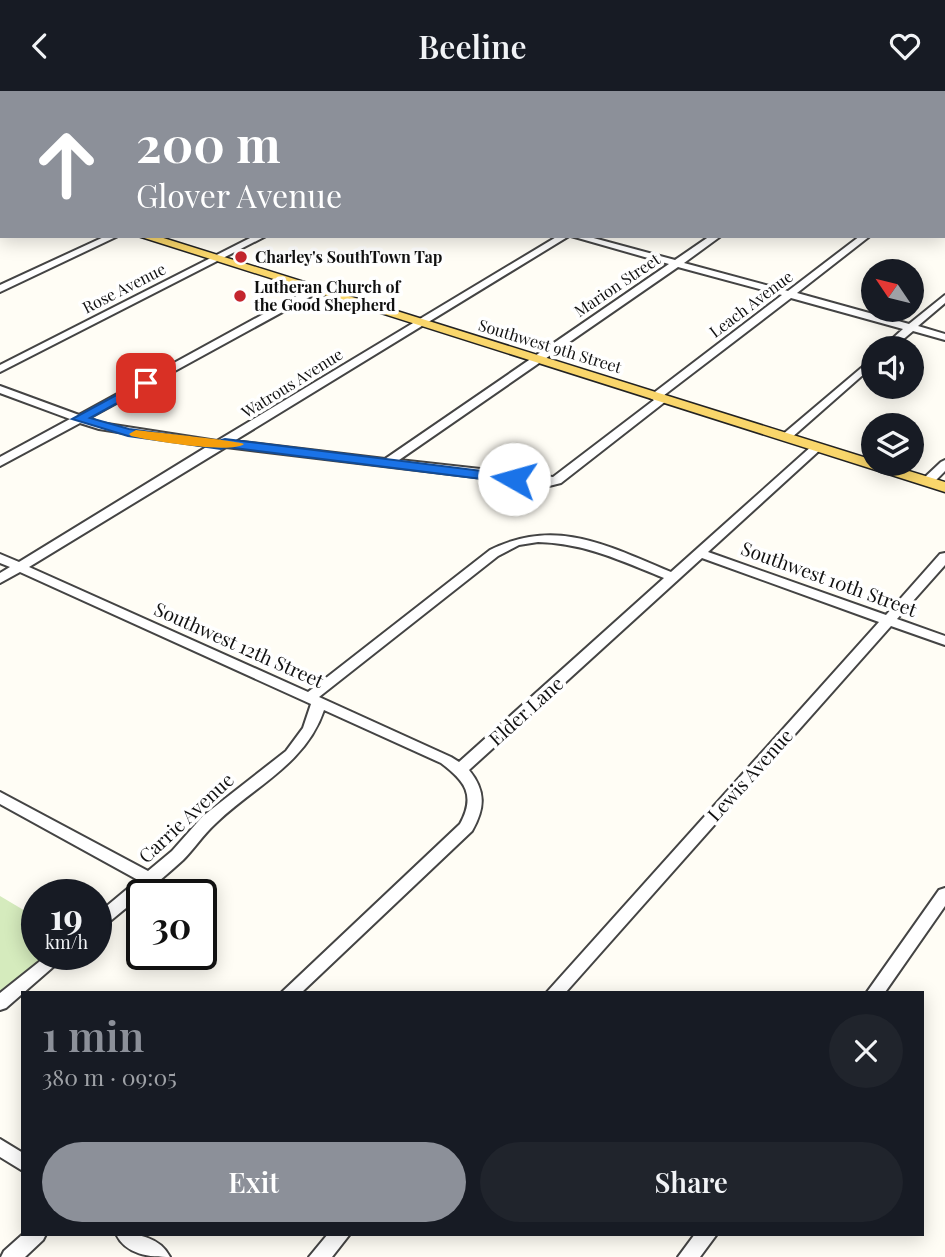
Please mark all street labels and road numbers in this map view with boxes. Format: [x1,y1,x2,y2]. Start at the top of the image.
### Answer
street label: Marion Street [570,248,664,321]
street label: Rose Avenue [79,258,169,317]
street label: Leach Avenue [705,265,797,342]
street label: Southwest 9th Street [476,314,625,377]
street label: Watrous Avenue [236,343,346,423]
street label: Southwest 10th Street [738,534,921,622]
street label: Southwest 12th Street [151,595,328,693]
street label: Elder Lane [482,670,568,751]
street label: Lewis Avenue [701,722,798,826]
street label: Carrie Avenue [132,766,239,868]

